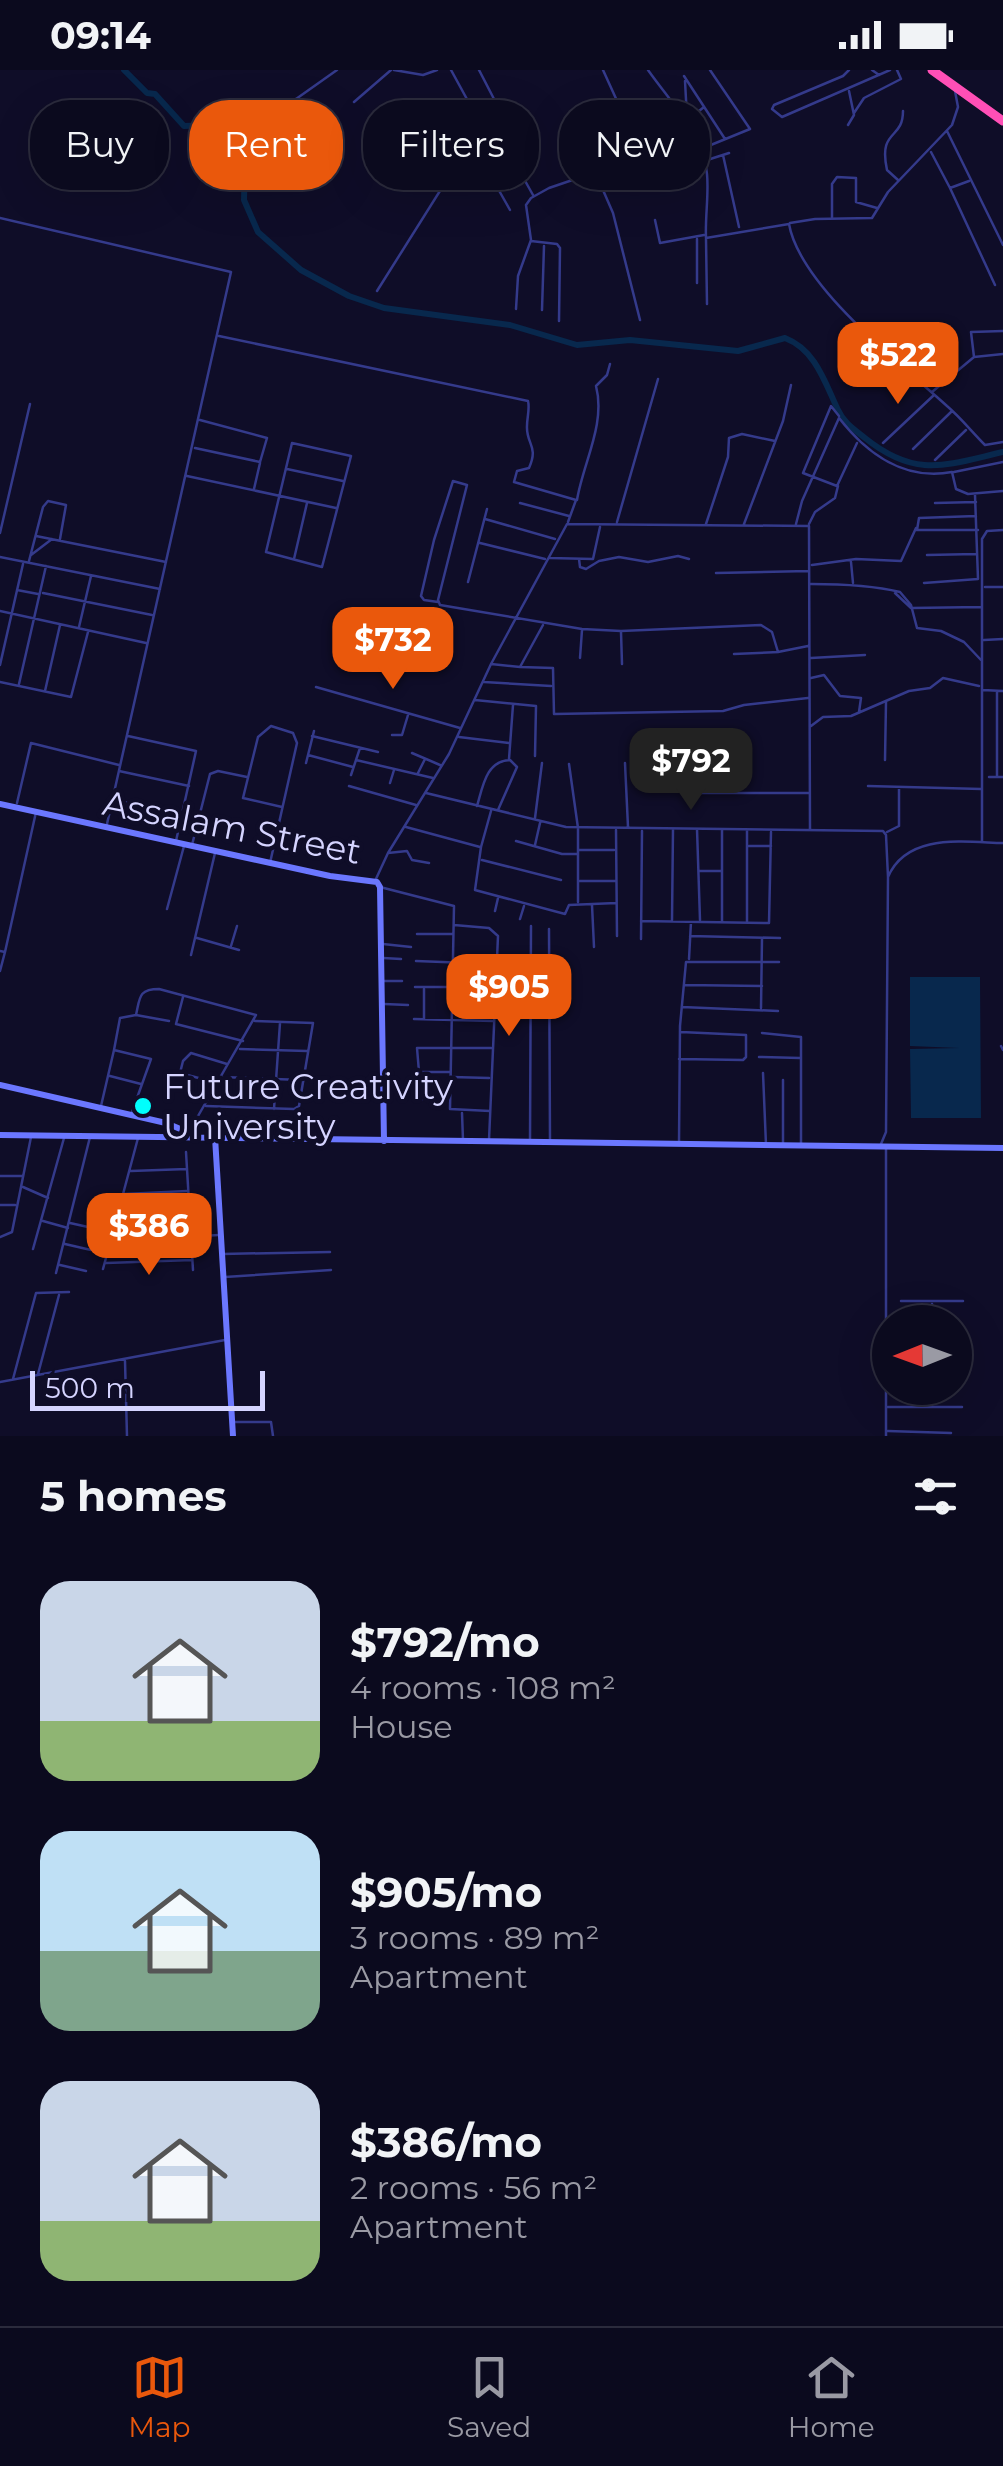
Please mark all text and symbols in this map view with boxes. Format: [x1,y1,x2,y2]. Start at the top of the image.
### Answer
text: 09:14 [50,12,151,59]
chip: Buy [30,100,169,190]
chip: Rent [189,100,343,190]
chip: Filters [363,100,539,190]
chip: New [559,100,710,190]
pin: $522 [839,322,957,407]
text: $522 [859,335,937,374]
pin: $732 [334,607,452,692]
text: $732 [354,620,432,659]
pin: $792 [632,728,750,813]
text: $792 [651,741,731,780]
street label: Assalam Street [99,781,365,873]
pin: $905 [450,954,568,1039]
text: $905 [468,967,550,1006]
place label: Future Creativity University [163,1065,453,1148]
marker: Future Creativity University [132,1095,154,1117]
pin: $386 [90,1193,208,1278]
text: $386 [109,1206,189,1245]
north arrow [872,1305,972,1405]
map controls [872,1305,972,1405]
scale bar [30,1366,265,1410]
text: 500 m [45,1371,135,1405]
icon: filters [908,1469,963,1524]
text: 5 homes [40,1470,227,1522]
text: $792/mo [350,1616,540,1668]
icon: home [120,1621,240,1741]
text: 4 rooms · 108 m² [350,1668,616,1707]
text: House [350,1707,453,1746]
text: $905/mo [350,1866,542,1918]
icon: home [120,1871,240,1991]
text: 3 rooms · 89 m² [350,1918,599,1957]
text: Apartment [350,1957,528,1996]
text: $386/mo [350,2116,542,2168]
icon: home [120,2121,240,2241]
text: 2 rooms · 56 m² [350,2168,597,2207]
text: Apartment [350,2207,528,2246]
tab: Map [128,2350,191,2444]
tab: Saved [447,2350,531,2444]
tab: Home [788,2350,875,2444]

